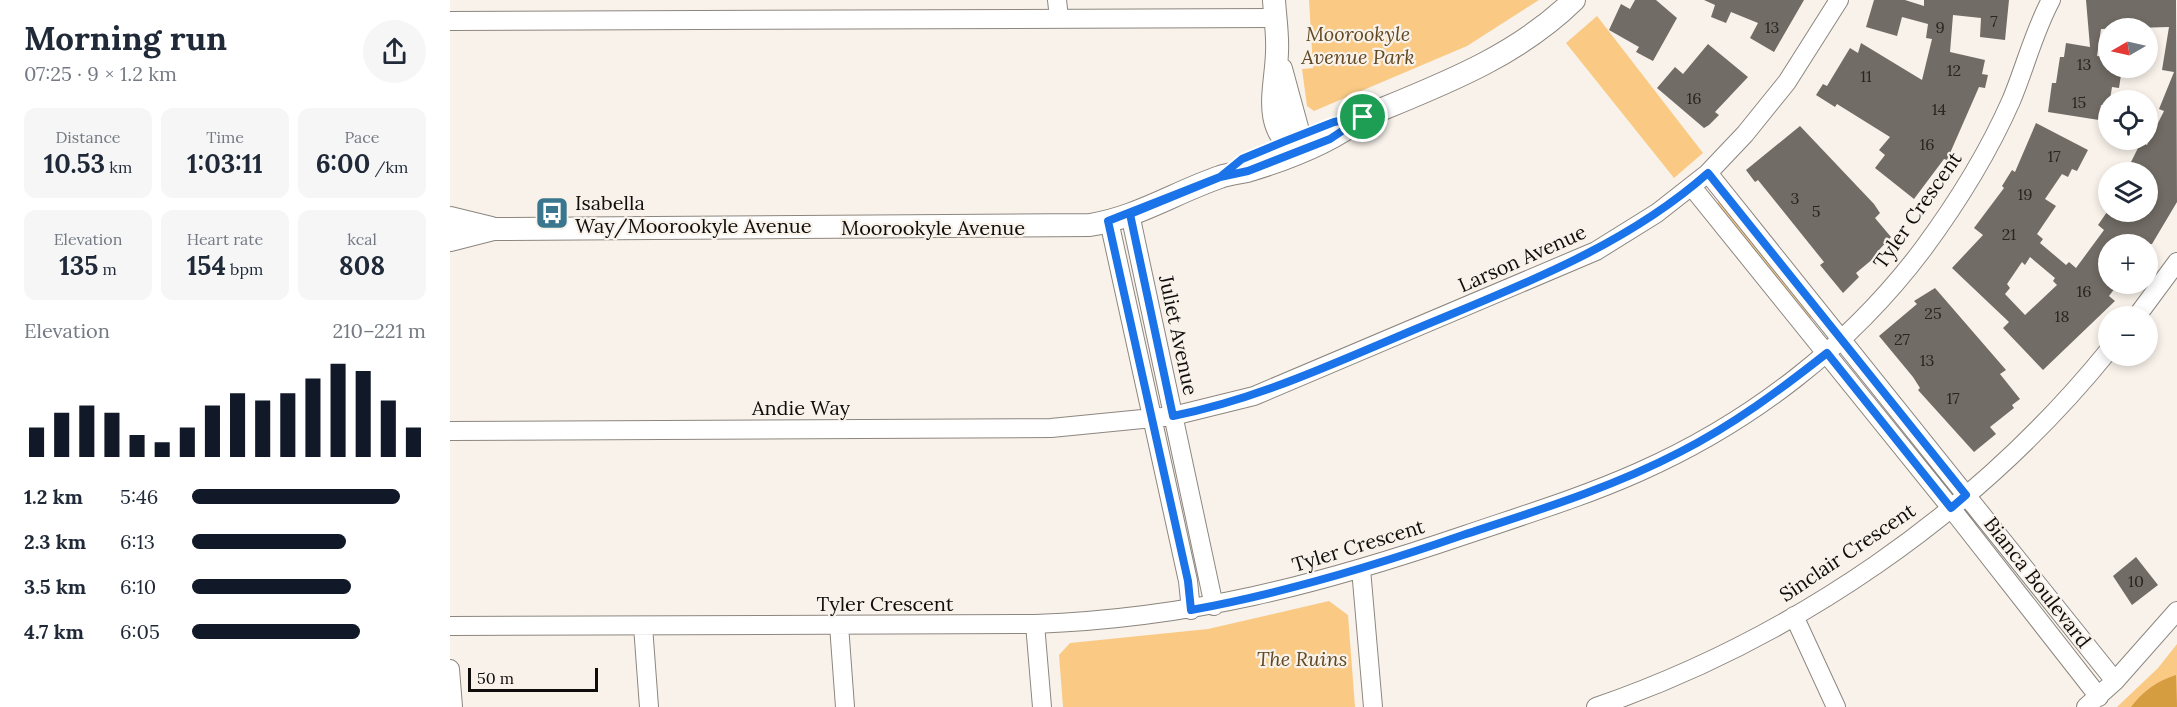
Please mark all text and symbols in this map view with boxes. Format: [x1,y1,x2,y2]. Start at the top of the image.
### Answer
house number: 7 [1990,11,1998,31]
text: Morning run [24,17,227,59]
house number: 13 [1765,17,1779,37]
house number: 9 [1935,17,1945,37]
north arrow [2098,18,2158,78]
map controls [2098,18,2158,366]
button: share [363,20,426,83]
park label: Moorookyle Avenue Park [1300,21,1415,69]
house number: 13 [2077,54,2091,74]
house number: 12 [1947,60,1961,80]
text: 07:25 · 9 × 1.2 km [24,61,177,86]
house number: 11 [1860,66,1872,86]
house number: 16 [1686,88,1702,108]
button: locate [2098,90,2158,150]
pin [1337,91,1388,142]
house number: 15 [2072,92,2086,112]
house number: 14 [1932,99,1947,119]
icon: arrive [1346,100,1379,133]
text: Distance [55,127,121,147]
text: Time [206,127,244,147]
text: Pace [345,127,379,147]
house number: 16 [1919,134,1935,154]
street label: Tyler Crescent [1867,146,1967,273]
house number: 17 [2047,146,2061,166]
text: 10.53 [44,147,105,180]
text: 1:03:11 [187,147,263,180]
text: 6:00 [316,147,370,180]
text: km [105,157,132,177]
text: /km [370,157,408,177]
button: layers [2098,162,2158,222]
house number: 19 [2017,184,2033,204]
house number: 3 [1791,188,1800,208]
place label: Isabella Way/Moorookyle Avenue [575,190,812,239]
bus stop icon: Isabella Way/Moorookyle Avenue [534,195,570,231]
house number: 5 [1812,201,1820,221]
street label: Moorookyle Avenue [841,215,1025,240]
street label: Larson Avenue [1454,219,1590,297]
house number: 21 [2002,224,2016,244]
text: Elevation [54,229,122,249]
text: Heart rate [187,229,263,249]
text: kcal [347,229,377,249]
button: + [2098,234,2158,294]
text: 135 [59,249,98,282]
text: 154 [187,249,226,282]
text: 808 [339,249,385,282]
text: m [98,259,117,279]
text: bpm [226,259,263,279]
street label: Juliet Avenue [1154,272,1204,397]
house number: 16 [2076,281,2092,301]
house number: 25 [1924,303,1942,323]
house number: 18 [2055,306,2069,326]
button: − [2098,306,2158,366]
text: Elevation [24,318,110,343]
text: 210–221 m [333,318,426,343]
house number: 27 [1894,329,1911,349]
house number: 13 [1920,350,1934,370]
house number: 17 [1946,388,1960,408]
street label: Andie Way [751,395,851,420]
text: 1.2 km [24,484,83,509]
text: 5:46 [120,484,158,509]
street label: Sinclair Crescent [1774,497,1920,607]
street label: Bianca Boulevard [1979,511,2097,653]
street label: Tyler Crescent [1289,513,1427,577]
text: 2.3 km [24,529,86,554]
text: 6:13 [120,529,155,554]
house number: 10 [2128,571,2144,591]
text: 3.5 km [24,574,86,599]
text: 6:10 [120,574,156,599]
street label: Tyler Crescent [816,591,954,616]
text: 4.7 km [24,619,84,644]
text: 6:05 [120,619,160,644]
park label: The Ruins [1257,646,1347,671]
scale bar [468,665,598,692]
text: 50 m [477,668,514,688]

